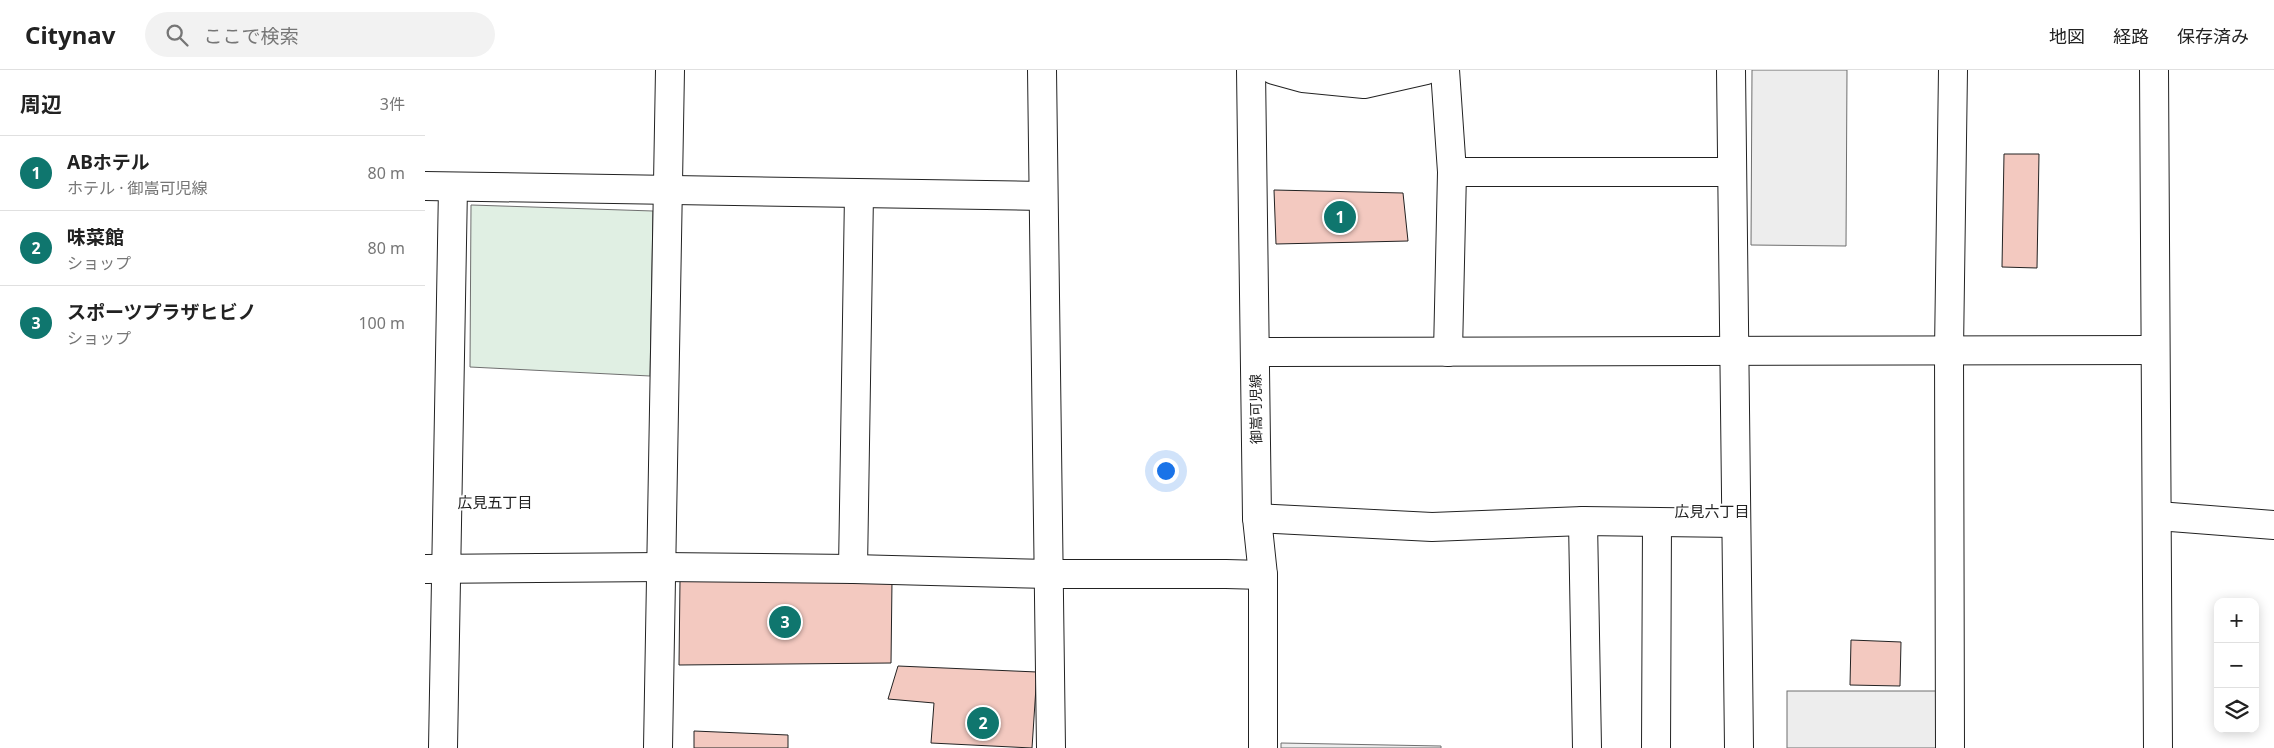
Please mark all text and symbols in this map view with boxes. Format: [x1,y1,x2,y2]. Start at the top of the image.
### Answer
search box [145,12,495,57]
text: Citynav [25,18,115,51]
icon: search [163,21,191,49]
text: ここで検索 [203,23,298,49]
text: 地図 [2049,24,2085,48]
text: 経路 [2113,24,2149,48]
text: 保存済み [2177,24,2249,48]
text: 周辺 [20,90,62,118]
text: 3件 [380,93,405,115]
text: ABホテル [67,149,150,175]
text: 1 [31,162,41,184]
text: 80 m [368,162,405,184]
text: ホテル · 御嵩可児線 [67,177,208,199]
pin: 1 [1324,198,1356,236]
text: 味菜館 [67,224,124,250]
text: 2 [31,237,41,259]
text: 80 m [368,237,405,259]
text: ショップ [67,252,131,274]
text: スポーツプラザヒビノ [67,299,257,325]
text: 3 [31,312,41,334]
text: 100 m [358,312,405,334]
text: ショップ [67,327,131,349]
street label: 御嵩可児線 [1245,374,1266,444]
your location [1153,458,1179,484]
district label: 広見五丁目 [457,492,533,512]
district label: 広見六丁目 [1674,501,1750,521]
map controls [2214,598,2259,733]
button: + [2214,598,2259,643]
pin: 3 [769,603,801,641]
button: − [2214,643,2259,688]
button: layers [2214,688,2259,733]
pin: 2 [967,704,999,742]

